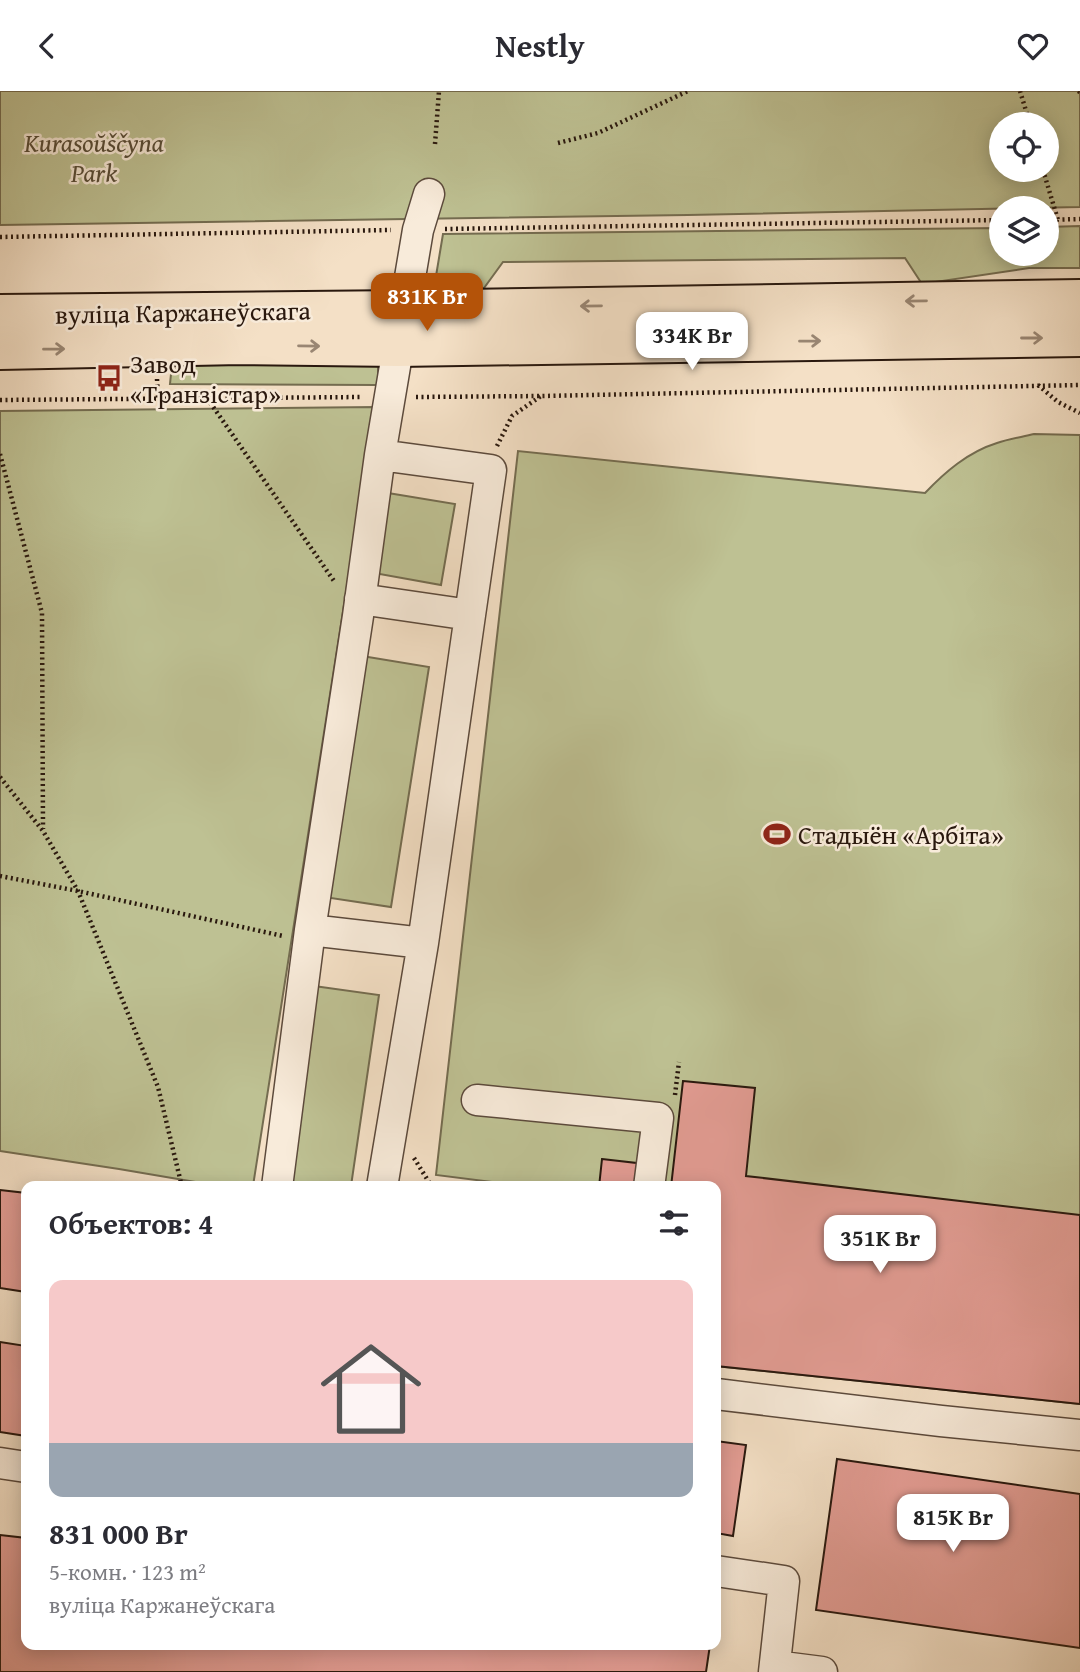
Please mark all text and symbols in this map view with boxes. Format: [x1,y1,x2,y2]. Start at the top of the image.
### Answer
text: Nestly [495,22,585,69]
icon: back [28,27,66,65]
icon: heart [1014,27,1052,65]
map controls [989,112,1059,266]
button: locate [989,112,1059,182]
park label: Kurasoŭščyna Park [23,123,164,192]
button: layers [989,196,1059,266]
pin: 831K Br [362,273,492,333]
text: 831K Br [387,279,467,312]
street label: вуліца Каржанеўскага [55,290,312,334]
one-way arrow [905,294,928,308]
one-way arrow [580,300,603,313]
pin: 334K Br [627,313,757,372]
text: 334K Br [652,318,732,351]
one-way arrow [1020,331,1043,345]
one-way arrow [798,334,821,348]
one-way arrow [297,339,320,353]
one-way arrow [43,342,66,356]
place label: Завод «Транзістар» [130,344,281,413]
bus stop icon: Завод «Транзістар» [94,363,124,393]
place label: Стадыён «Арбіта» [798,815,1004,854]
sports icon: Стадыён «Арбіта» [762,819,792,849]
text: Объектов: 4 [49,1201,213,1245]
icon: filters [655,1204,693,1242]
pin: 351K Br [815,1215,945,1275]
text: 351K Br [840,1221,920,1254]
icon: home [308,1326,434,1452]
pin: 815K Br [888,1495,1018,1554]
text: 815K Br [913,1500,993,1533]
text: 831 000 Br [49,1511,188,1555]
text: 5-комн. · 123 m² [49,1555,206,1588]
text: вуліца Каржанеўскага [49,1588,275,1621]

